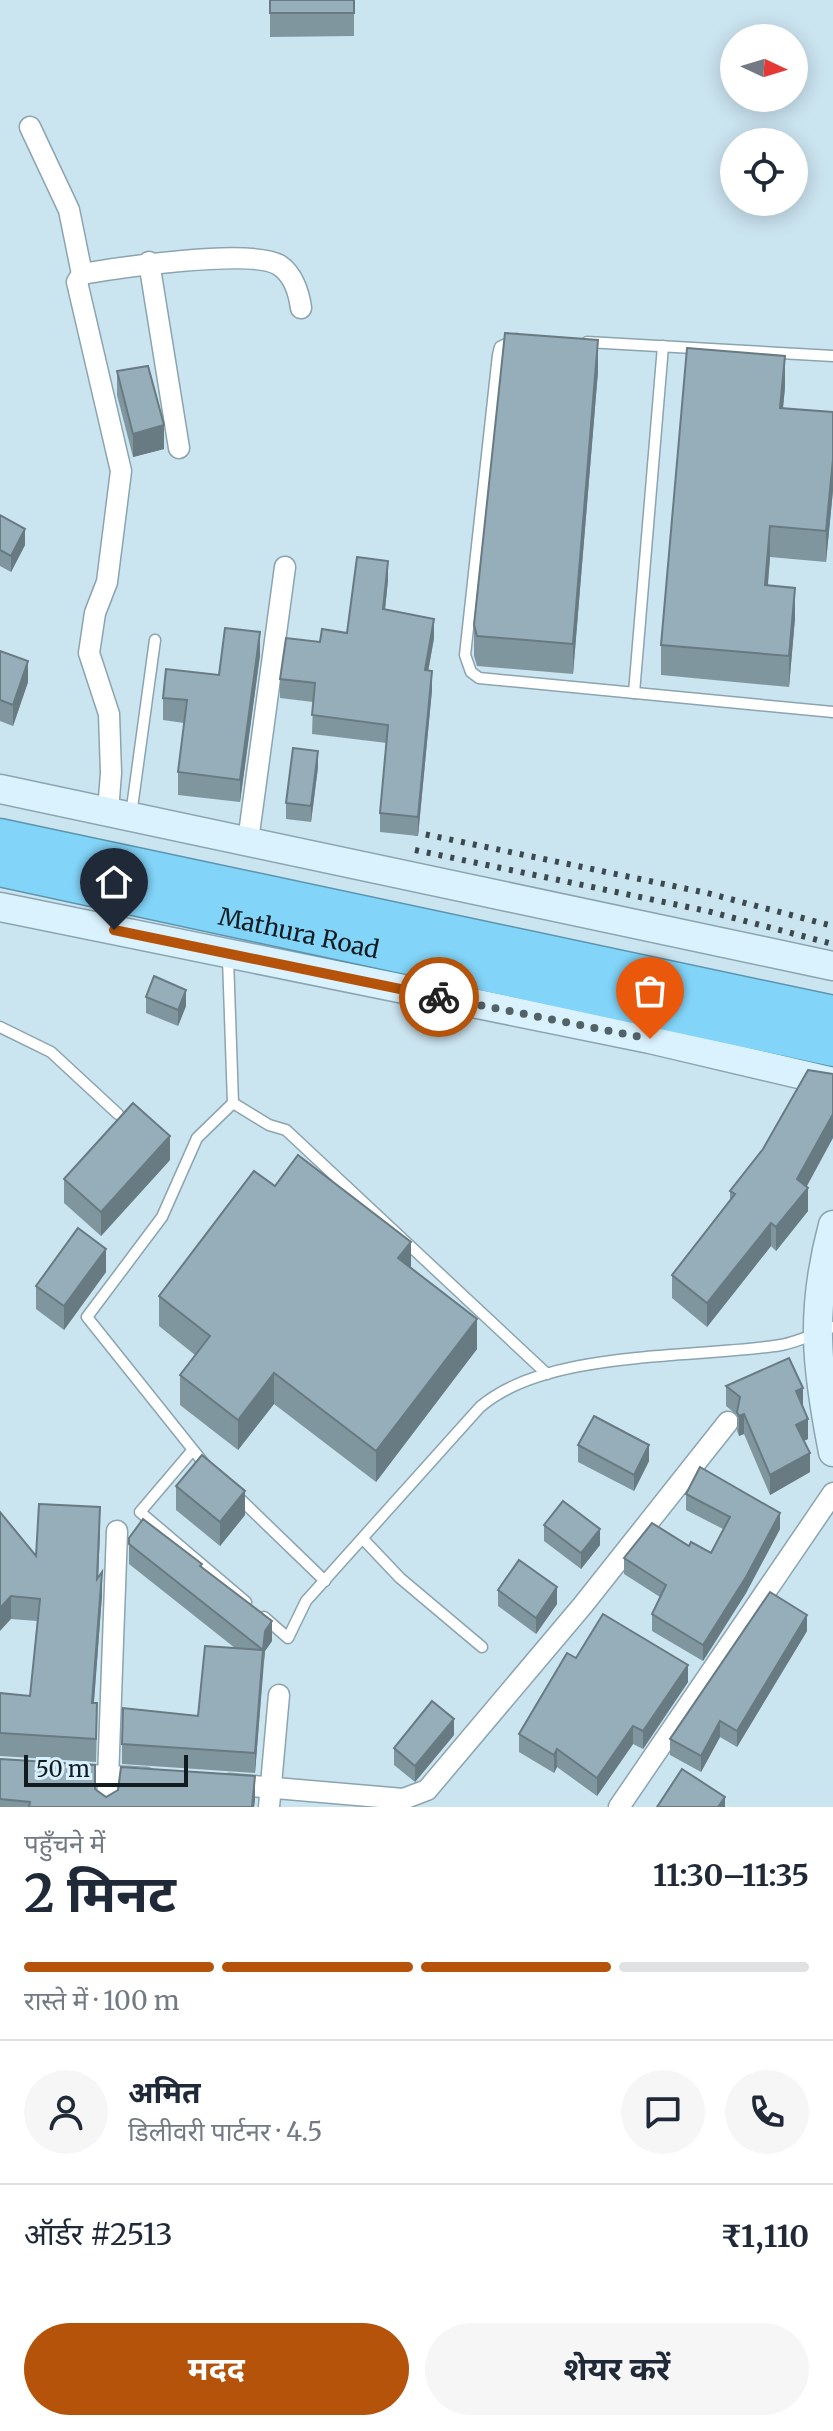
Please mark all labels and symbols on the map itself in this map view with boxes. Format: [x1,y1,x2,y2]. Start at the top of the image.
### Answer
north arrow [720,24,808,112]
pin [80,848,148,930]
street label: Mathura Road [216,900,382,965]
courier [399,957,479,1037]
pin [616,957,684,1039]
scale bar [24,1751,188,1787]

